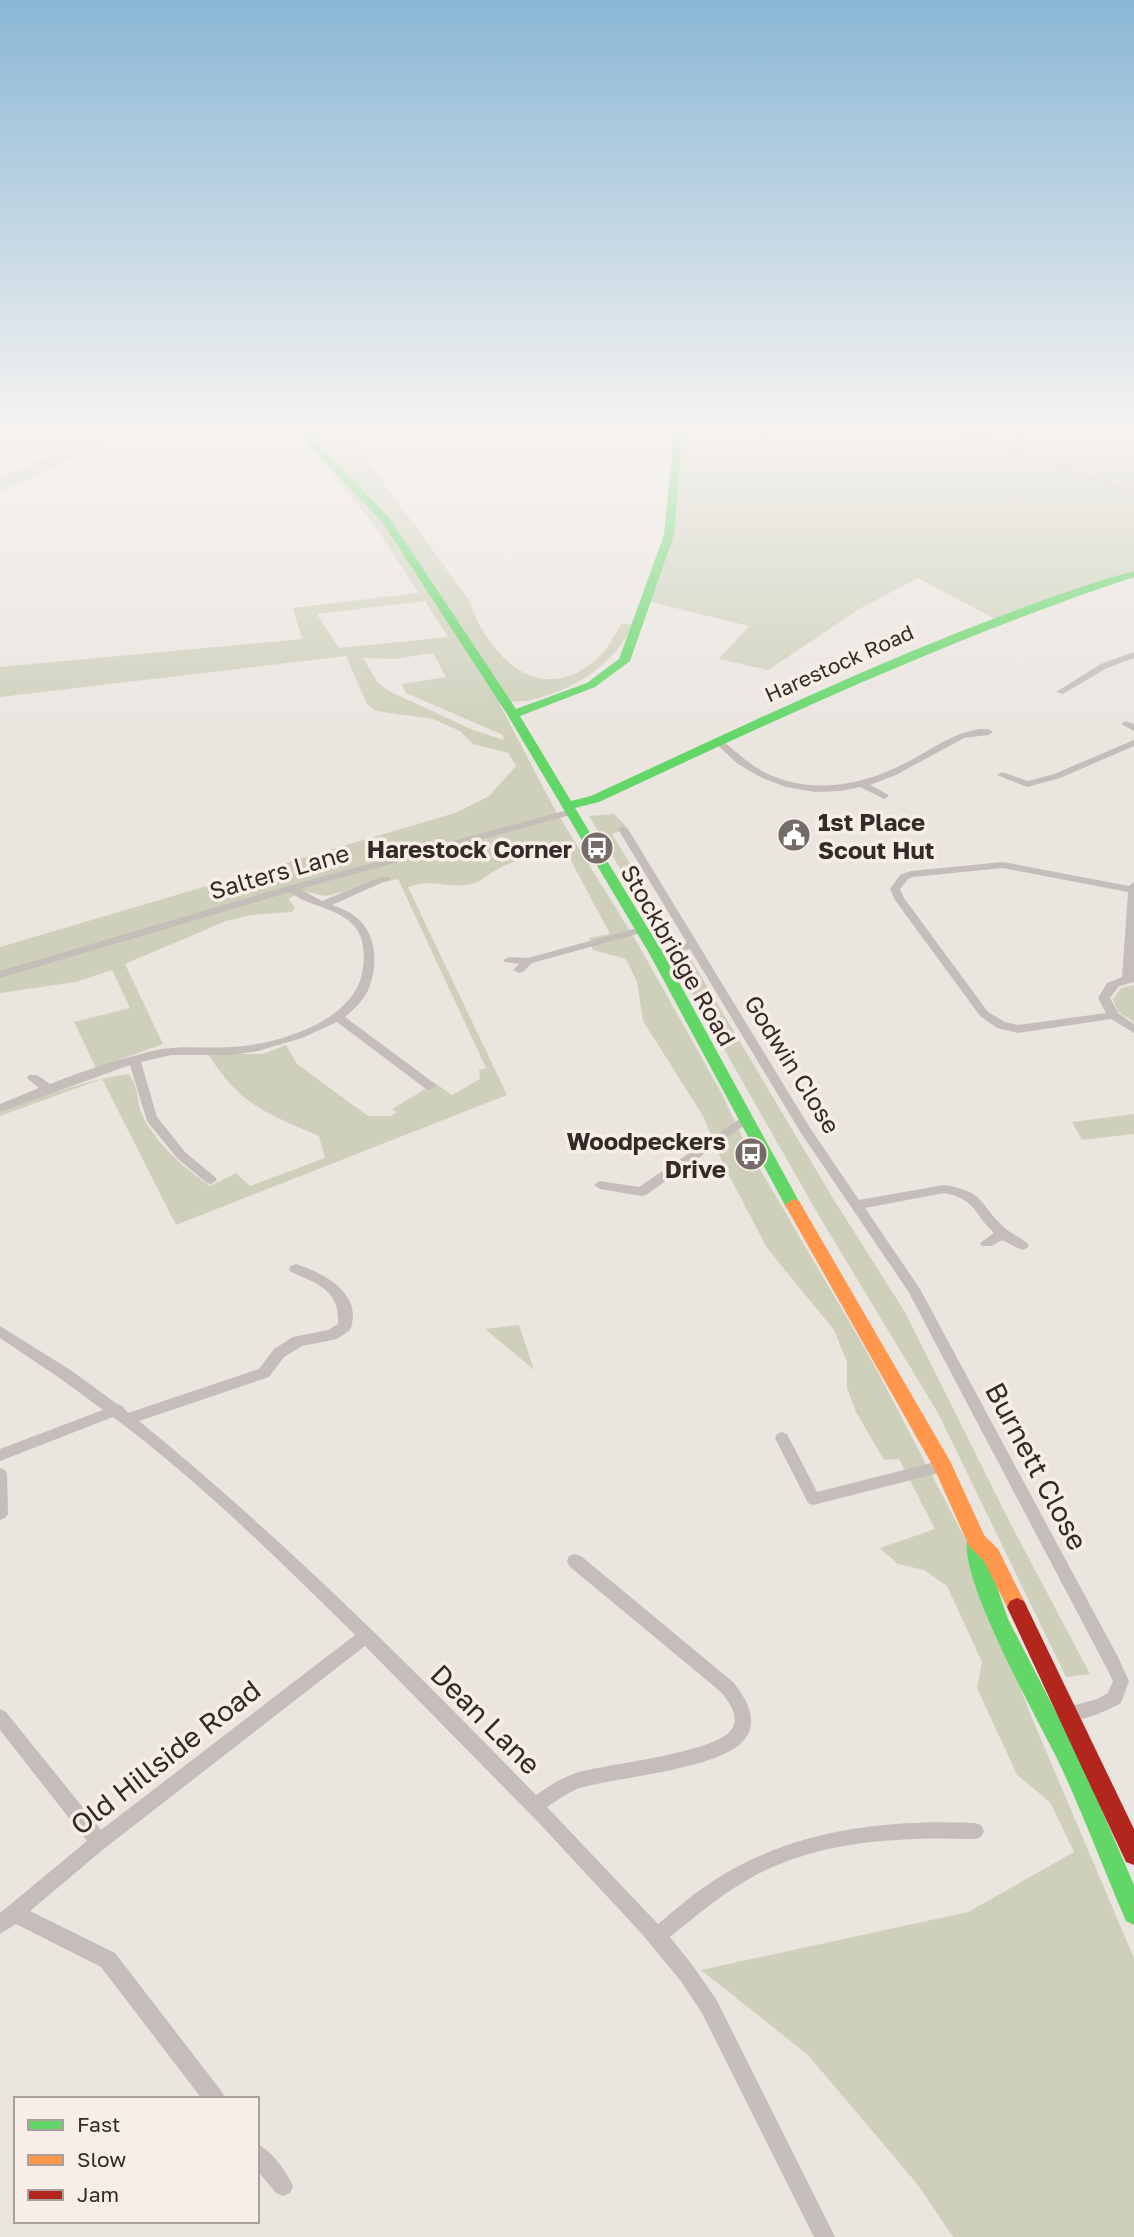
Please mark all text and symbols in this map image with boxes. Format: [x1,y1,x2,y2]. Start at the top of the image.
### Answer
street label: Harestock Road [761,619,917,707]
place label: 1st Place Scout Hut [818,807,934,864]
public building icon: 1st Place Scout Hut [775,816,813,854]
bus stop icon: Harestock Corner [578,829,616,867]
place label: Harestock Corner [367,834,572,863]
street label: Salters Lane [206,837,352,905]
street label: Stockbridge Road [615,859,743,1051]
street label: Godwin Close [739,990,847,1138]
place label: Woodpeckers Drive [567,1126,726,1183]
bus stop icon: Woodpeckers Drive [732,1135,770,1173]
street label: Burnett Close [979,1377,1095,1555]
street label: Dean Lane [424,1657,548,1781]
street label: Old Hillside Road [64,1673,266,1841]
legend [14,2097,259,2223]
text: Fast [77,2111,120,2137]
text: Slow [77,2146,126,2172]
text: Jam [77,2181,119,2207]

